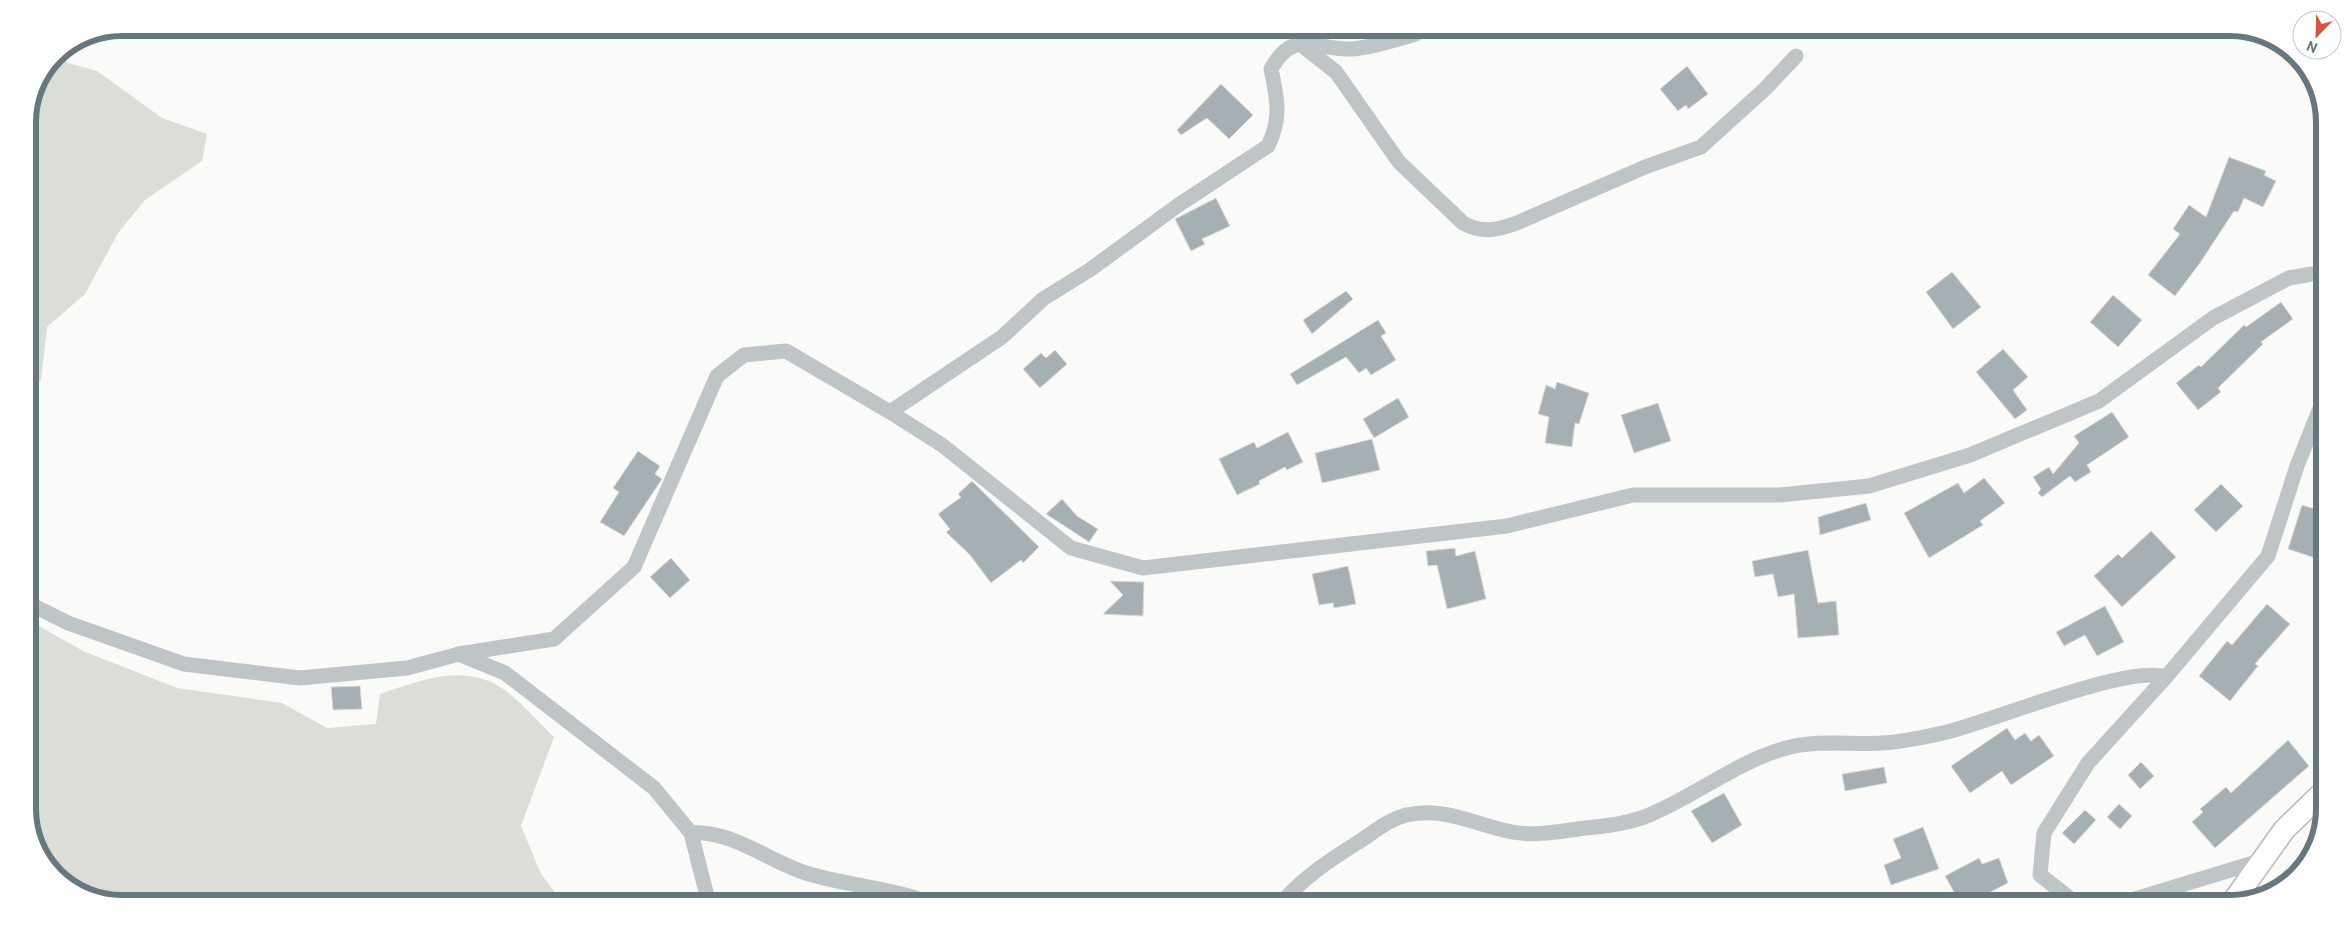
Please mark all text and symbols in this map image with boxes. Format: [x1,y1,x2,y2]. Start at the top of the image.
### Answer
north arrow [2292,10,2342,60]
text: N [2304,38,2320,56]

